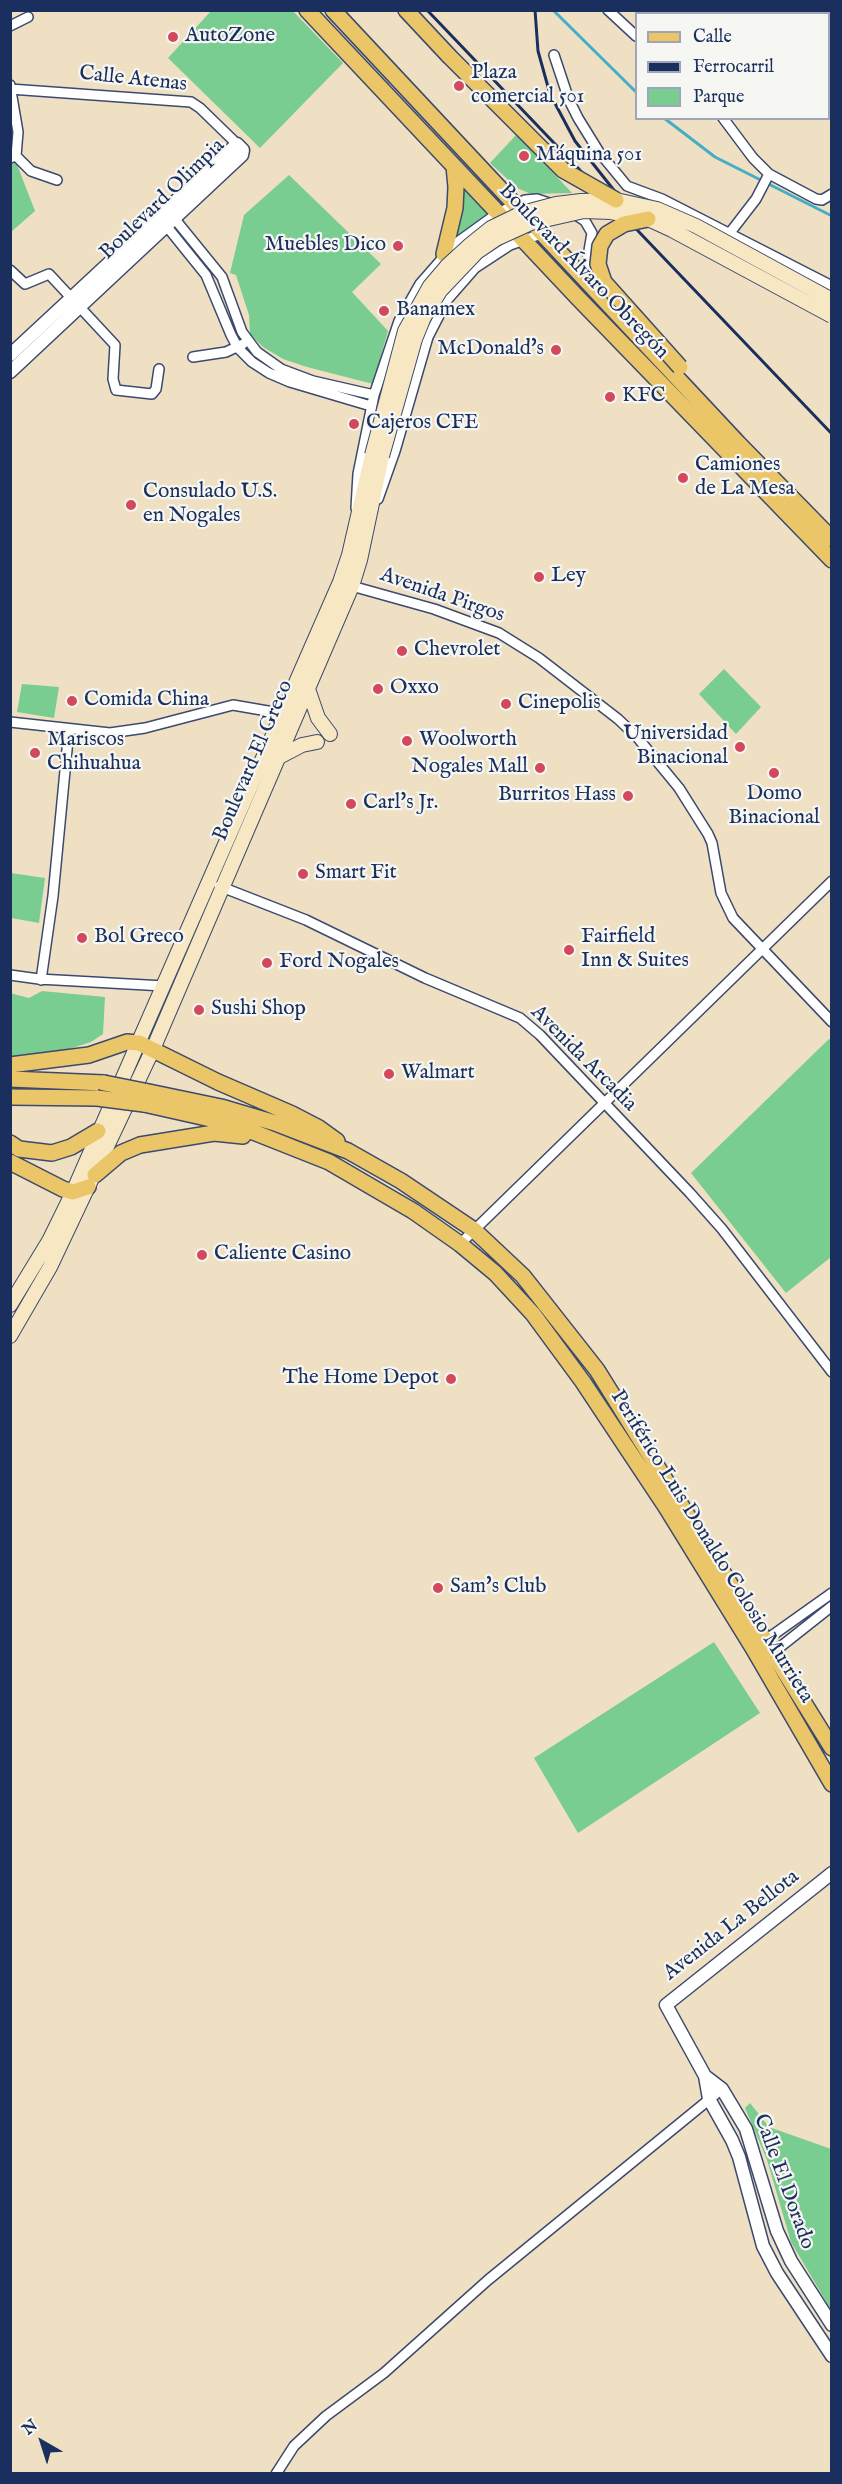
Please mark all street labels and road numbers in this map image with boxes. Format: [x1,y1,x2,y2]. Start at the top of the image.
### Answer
street label: Calle Atenas [78,62,188,98]
street label: Boulevard Olimpia [95,134,231,266]
street label: Boulevard Álvaro Obregón [493,179,673,365]
street label: Avenida Pirgos [377,563,507,629]
street label: Boulevard El Greco [209,677,299,845]
street label: Avenida Arcadia [525,1001,641,1117]
street label: Periférico Luis Donaldo Colosio Murrieta [604,1386,818,1708]
street label: Avenida La Bellota [659,1865,805,1987]
street label: Calle El Dorado [747,2111,819,2253]

